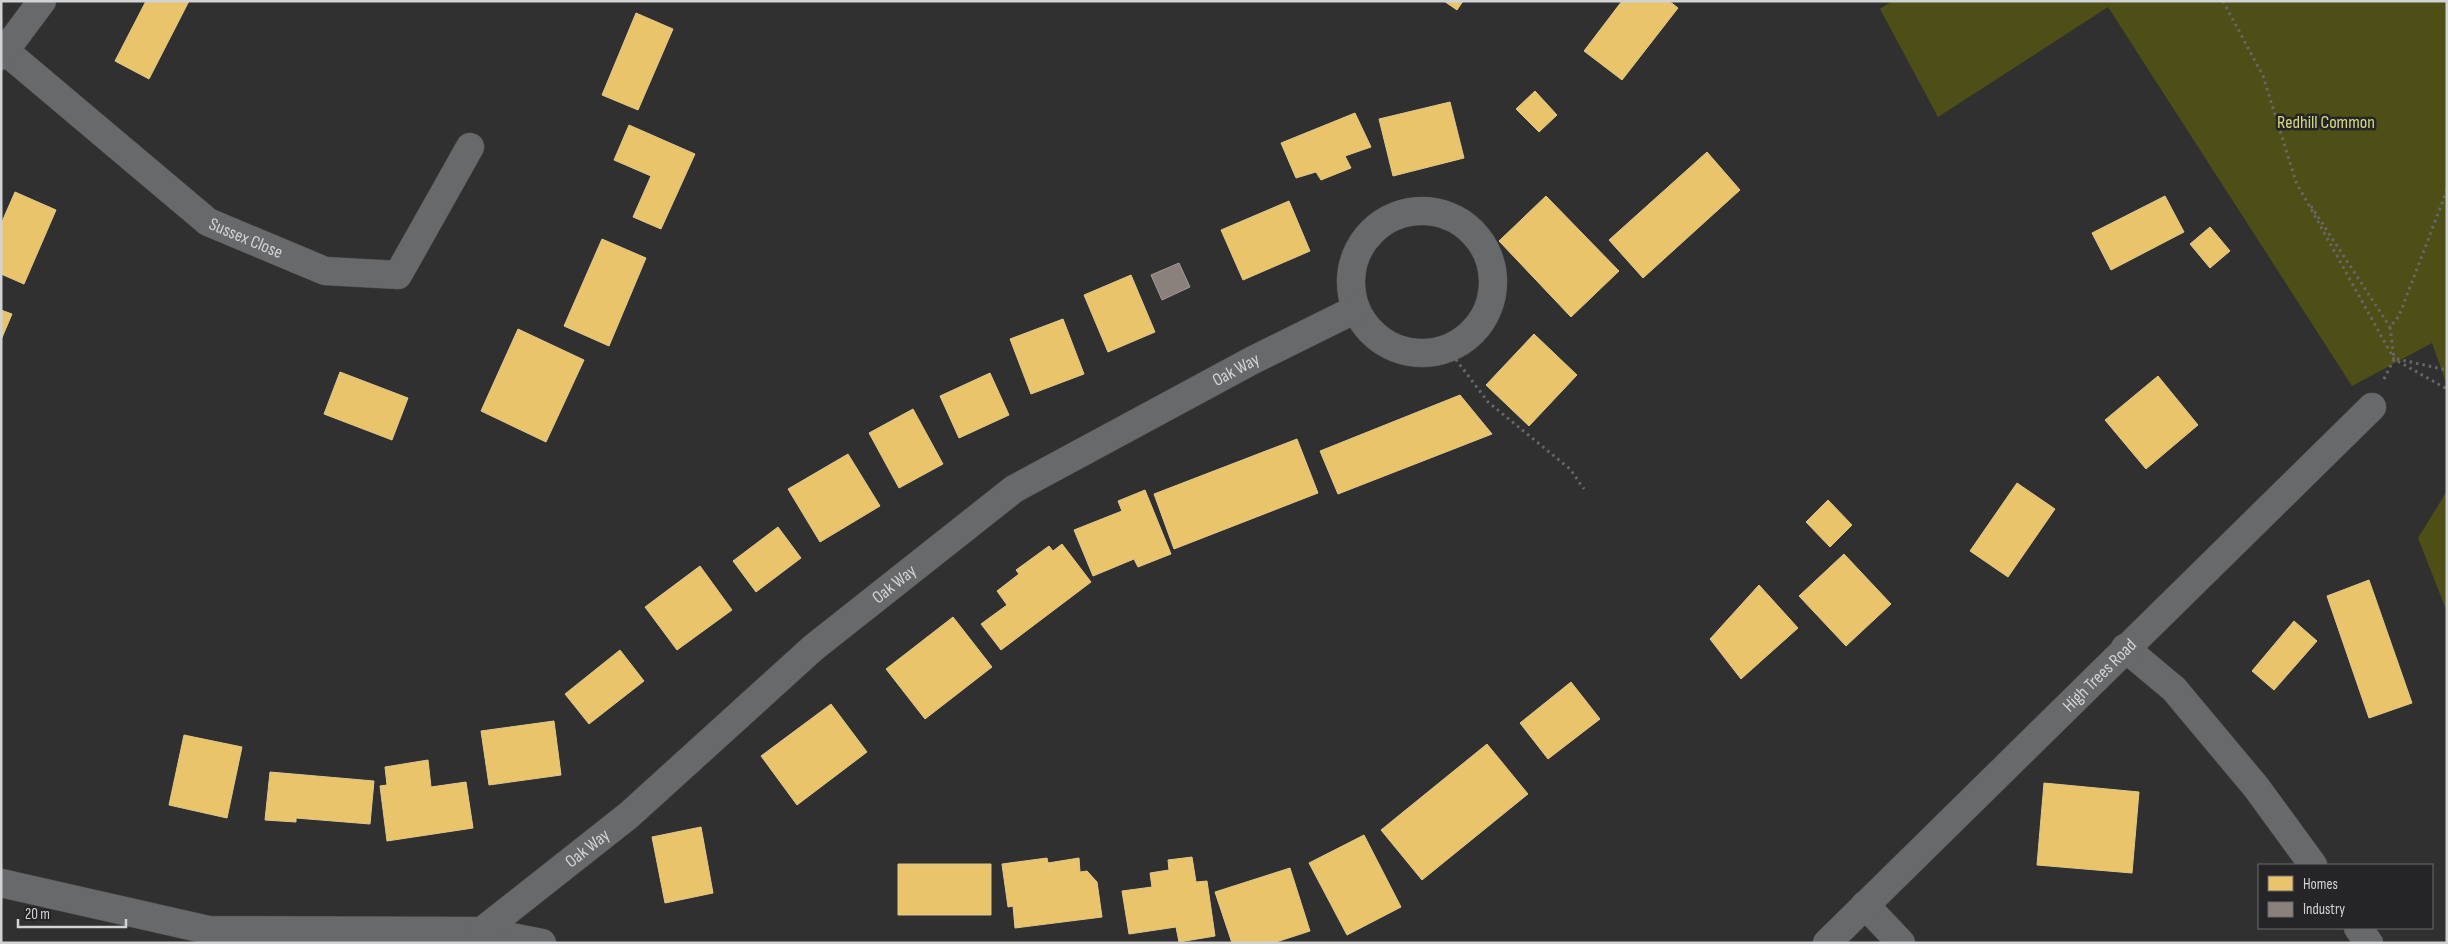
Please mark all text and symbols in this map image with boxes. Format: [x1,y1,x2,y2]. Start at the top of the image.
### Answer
park label: Redhill Common [2277,112,2375,133]
street label: Sussex Close [206,214,286,263]
street label: Oak Way [1209,349,1263,391]
street label: Oak Way [868,560,921,608]
street label: High Trees Road [2058,635,2141,716]
street label: Oak Way [561,824,614,872]
legend [2258,864,2433,929]
text: Homes [2303,875,2338,894]
scale bar [18,896,125,928]
text: Industry [2303,900,2345,919]
text: 20 m [25,905,50,924]

